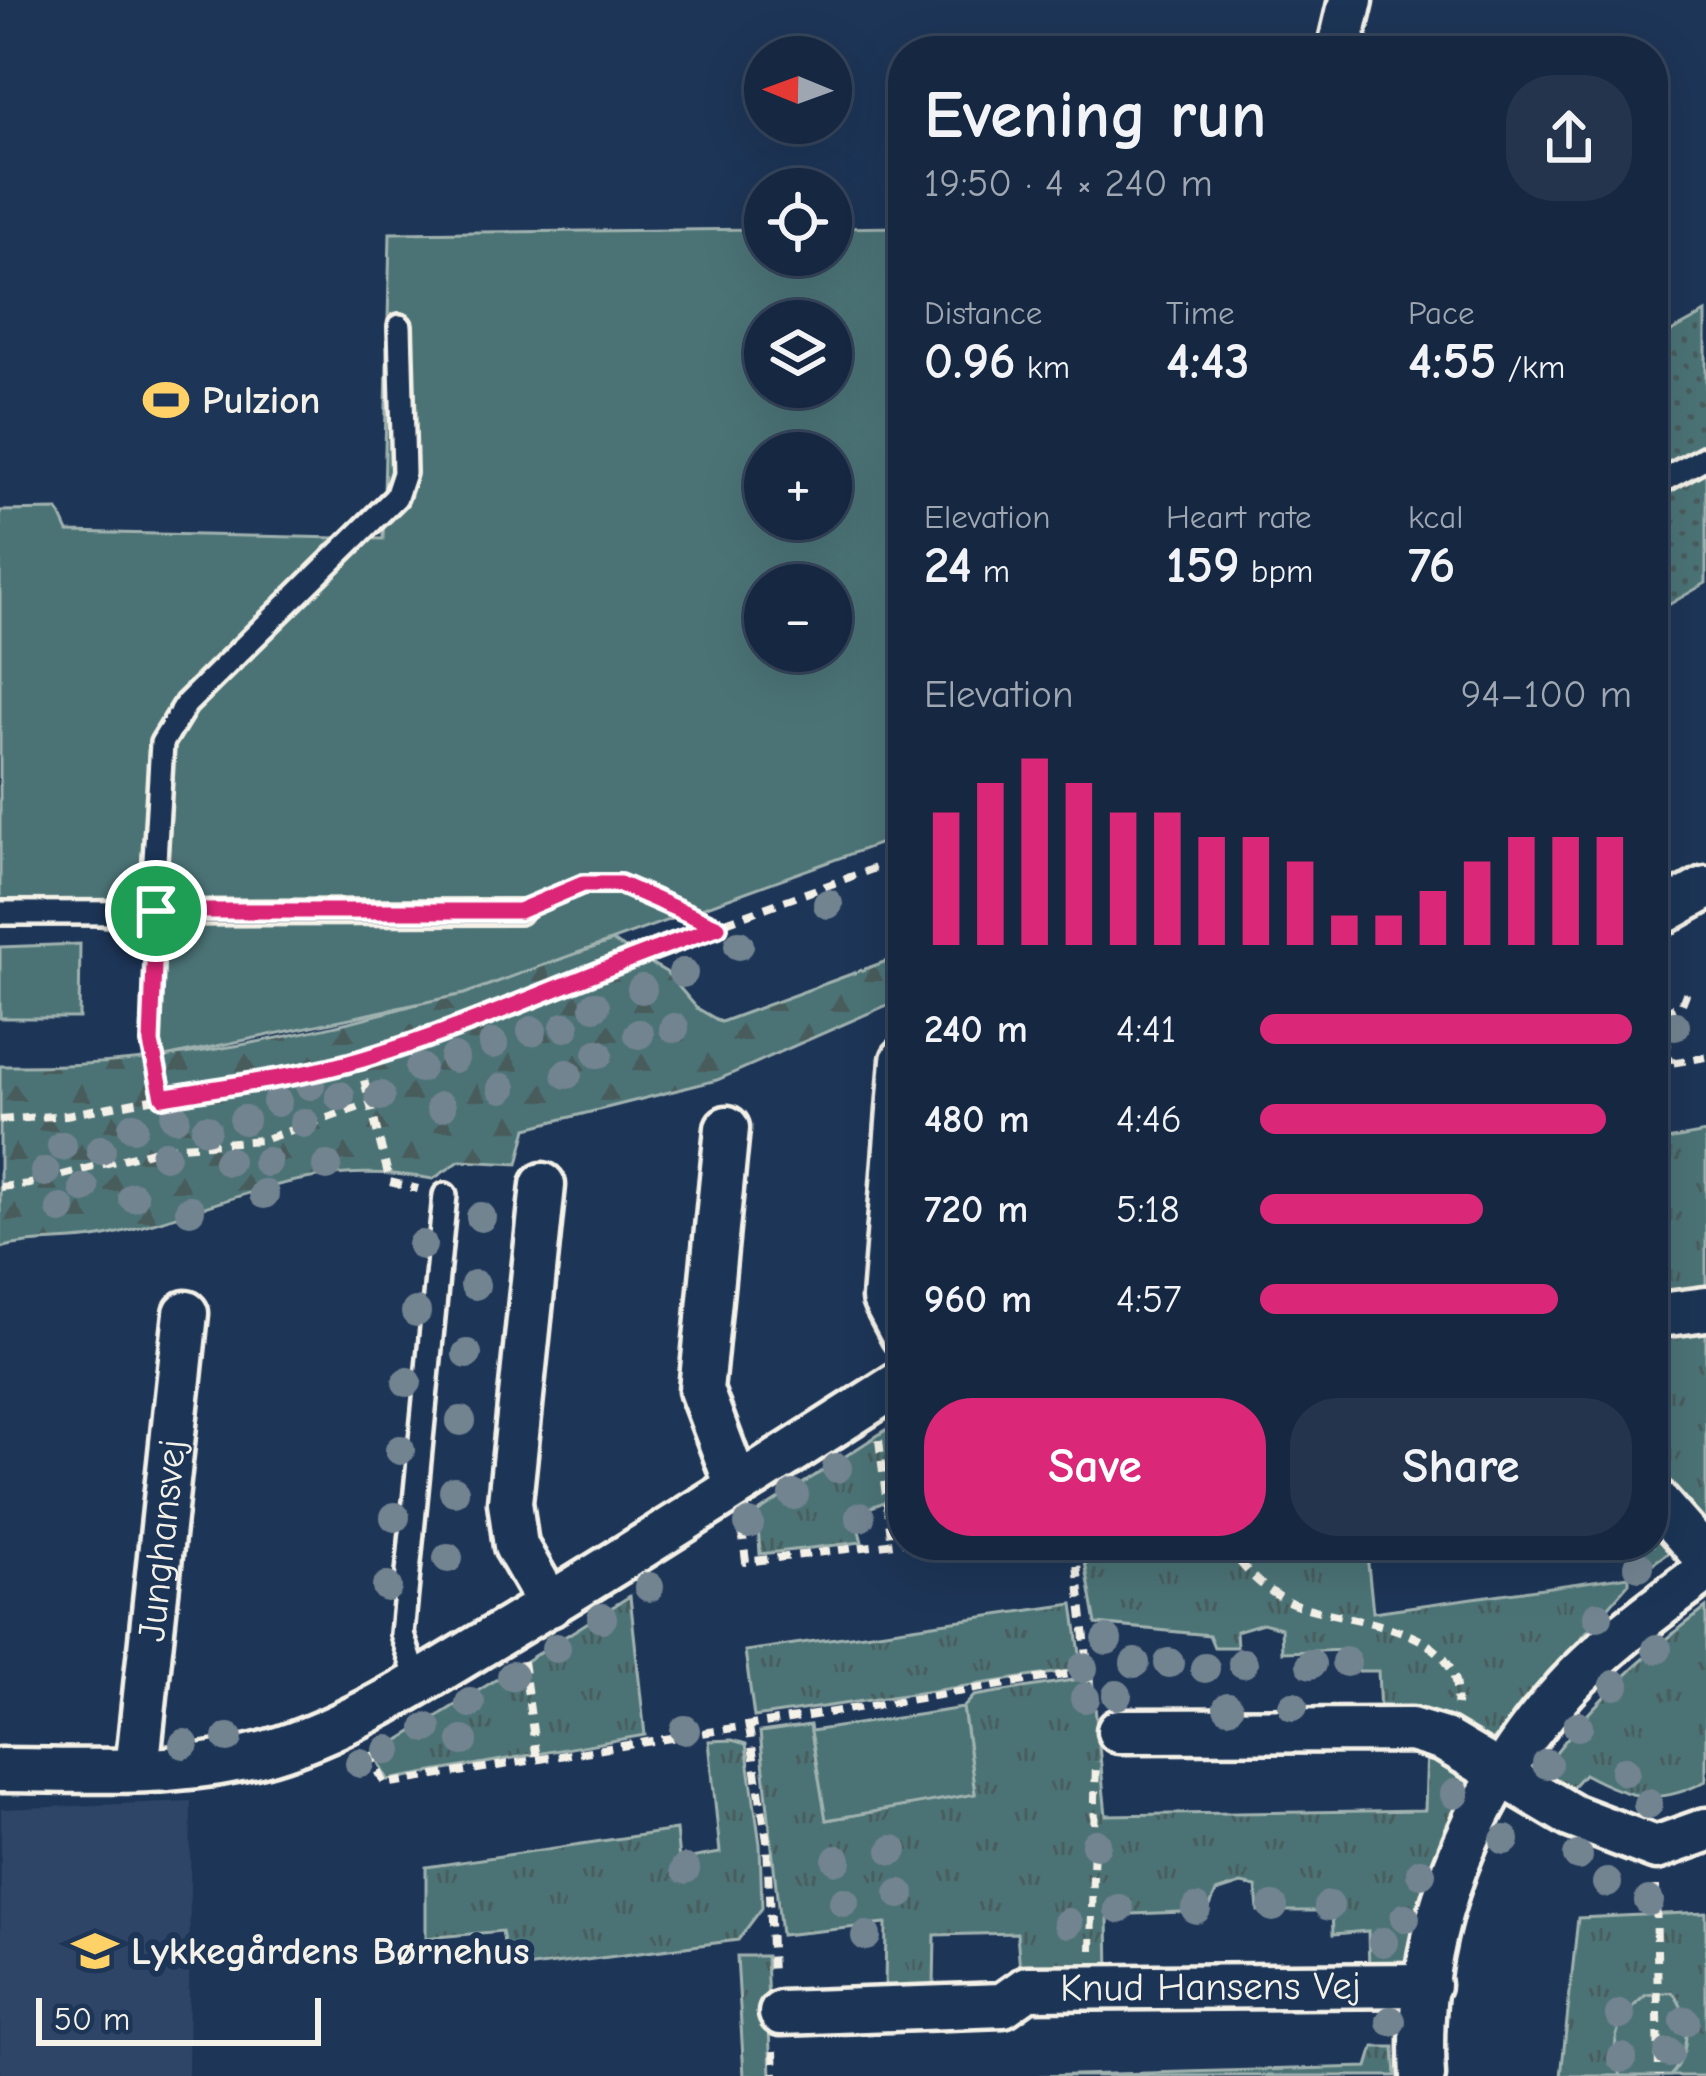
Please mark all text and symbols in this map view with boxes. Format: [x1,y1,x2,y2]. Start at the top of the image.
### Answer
north arrow [744,36,852,144]
map controls [744,36,852,672]
button: share [1506,75,1632,201]
text: Evening run [924,78,1266,154]
text: 19:50 · 4 × 240 m [924,161,1213,206]
button: locate [744,168,852,276]
text: Distance [924,294,1042,332]
text: Time [1166,294,1235,332]
text: Pace [1408,294,1475,332]
button: layers [744,300,852,408]
text: 0.96 [924,332,1016,391]
text: 4:43 [1166,332,1250,391]
text: 4:55 [1408,332,1497,391]
text: km [1016,348,1070,386]
text: /km [1497,348,1565,386]
sports icon: Pulzion [141,375,191,425]
place label: Pulzion [202,378,321,423]
button: + [744,432,852,540]
text: Elevation [924,498,1050,536]
text: Heart rate [1166,498,1312,536]
text: kcal [1408,498,1463,536]
text: 24 [924,536,972,595]
text: 159 [1166,536,1240,595]
text: 76 [1408,536,1455,595]
text: m [972,552,1010,590]
text: bpm [1240,552,1313,590]
button: − [744,564,852,672]
text: Elevation [924,672,1073,717]
text: 94–100 m [1461,672,1632,717]
pin [105,860,207,962]
icon: arrive [123,878,189,944]
text: 240 m [924,1007,1028,1052]
text: 4:41 [1116,1007,1176,1052]
text: 480 m [924,1097,1030,1142]
text: 4:46 [1116,1097,1182,1142]
text: 720 m [924,1187,1028,1232]
text: 5:18 [1116,1187,1180,1232]
text: 960 m [924,1277,1032,1322]
text: 4:57 [1116,1277,1182,1322]
button: Save [924,1398,1266,1536]
button: Share [1290,1398,1632,1536]
street label: Junghansvej [128,1437,195,1644]
school or university icon: Lykkegårdens Børnehus [70,1926,120,1976]
place label: Lykkegårdens Børnehus [131,1929,530,1974]
street label: Knud Hansens Vej [1060,1963,1361,2010]
scale bar [36,1992,321,2045]
text: 50 m [54,2000,130,2038]

